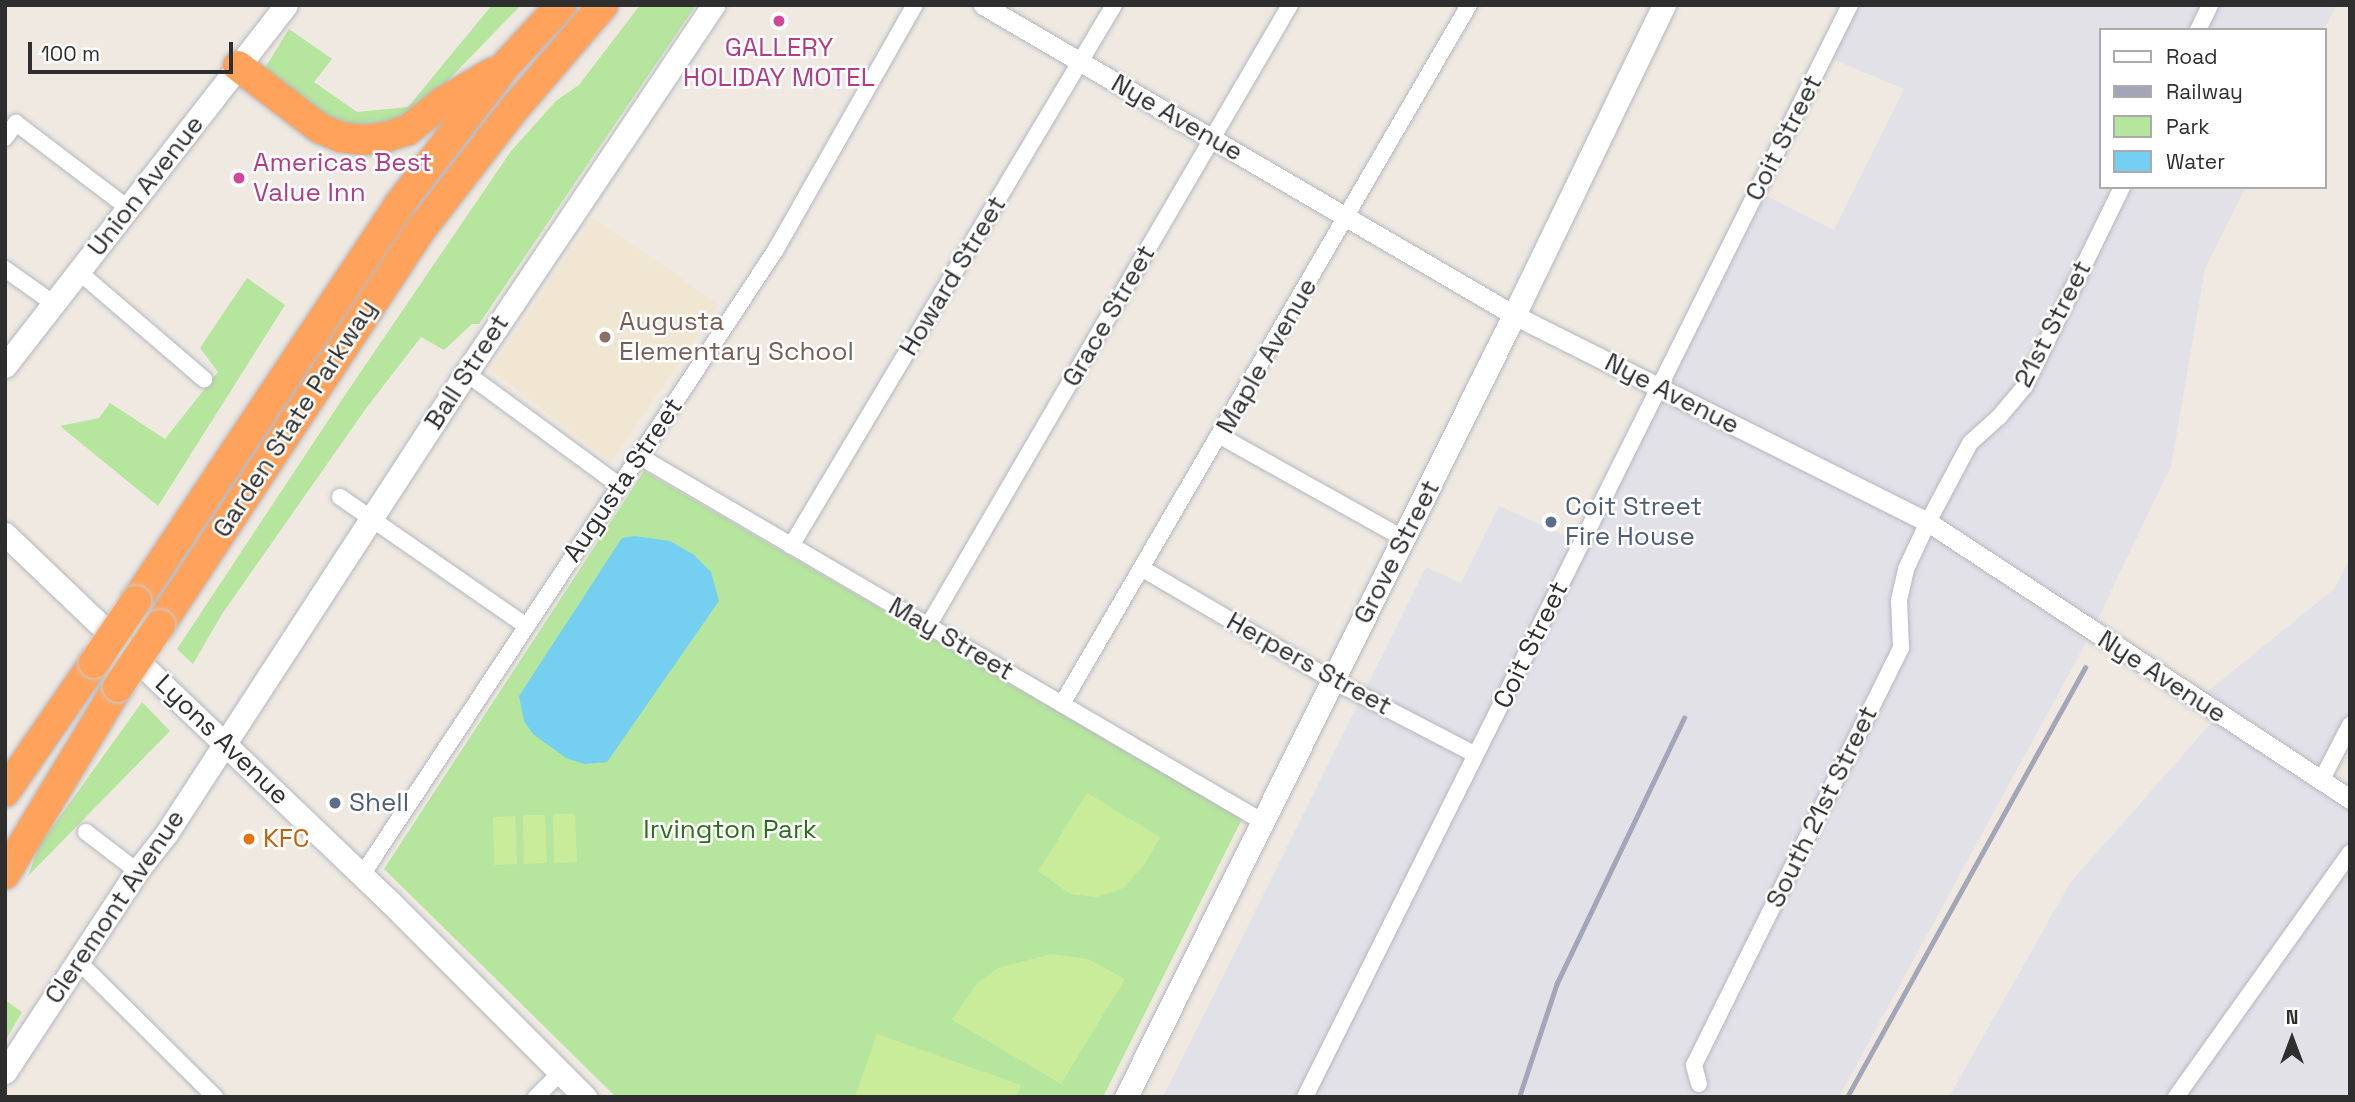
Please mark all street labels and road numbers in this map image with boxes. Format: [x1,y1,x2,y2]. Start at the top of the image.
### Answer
street label: Nye Avenue [1106,68,1248,168]
street label: Coit Street [1739,70,1829,206]
street label: Union Avenue [81,109,211,263]
street label: Howard Street [893,191,1013,361]
street label: Grace Street [1056,240,1162,392]
street label: 21st Street [2008,255,2098,393]
street label: Maple Avenue [1210,273,1324,439]
street label: Garden State Parkway [207,294,383,544]
street label: Ball Street [418,309,516,435]
street label: Nye Avenue [1599,347,1745,441]
street label: Augusta Street [557,392,689,568]
street label: Grove Street [1347,475,1447,629]
street label: Coit Street [1487,576,1575,714]
street label: May Street [883,591,1019,687]
street label: Herpers Street [1221,606,1397,722]
street label: Nye Avenue [2092,624,2232,730]
street label: Lyons Avenue [149,668,295,812]
street label: South 21st Street [1760,701,1884,913]
street label: Cleremont Avenue [38,804,192,1010]

